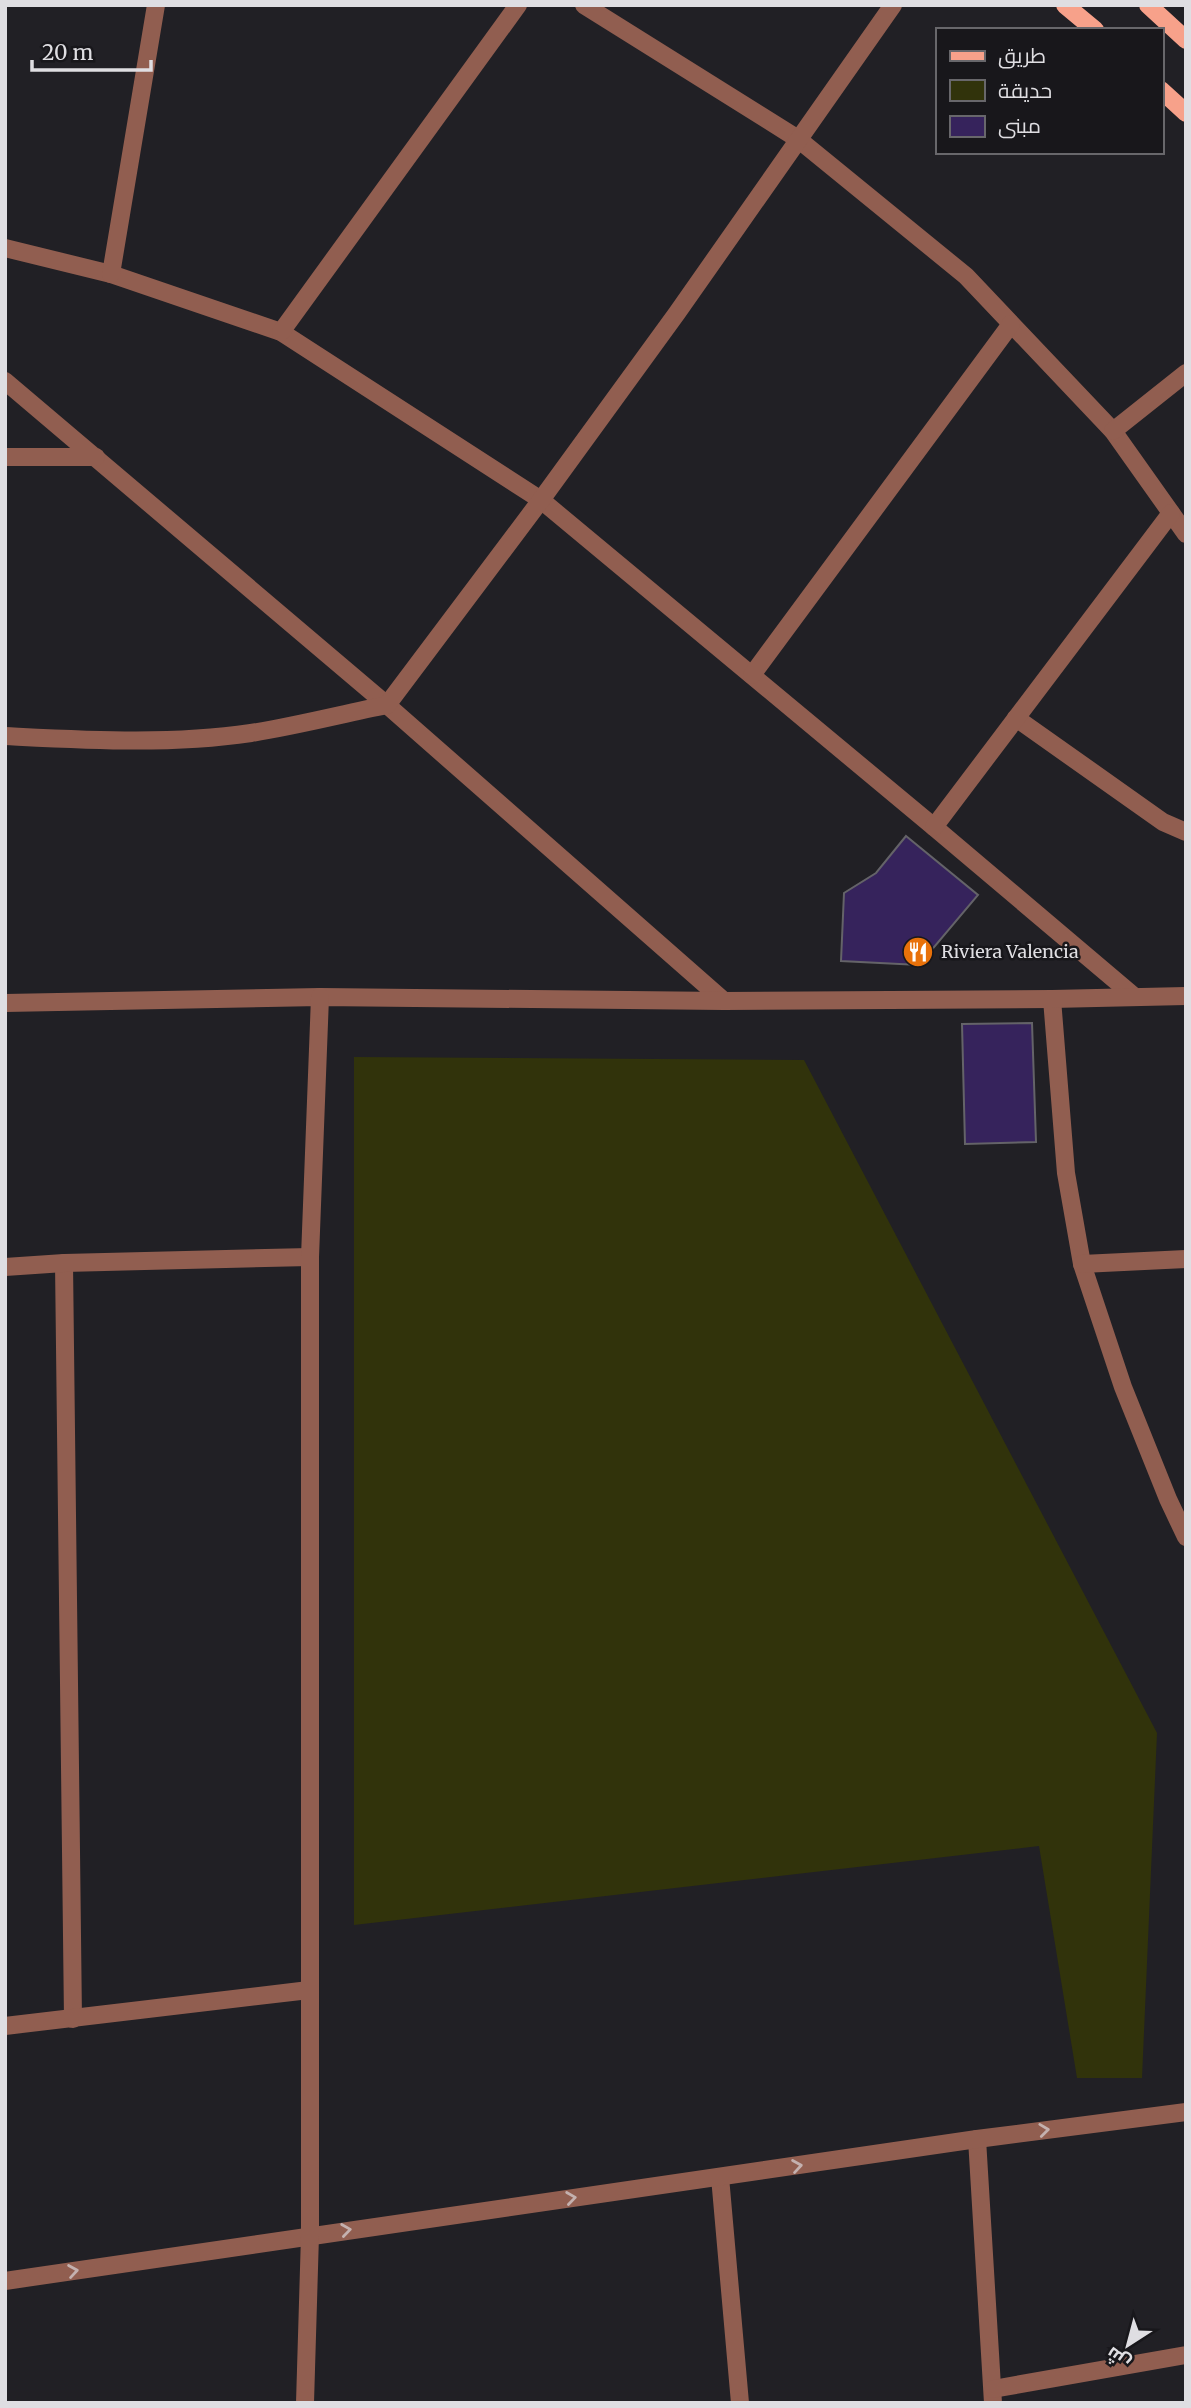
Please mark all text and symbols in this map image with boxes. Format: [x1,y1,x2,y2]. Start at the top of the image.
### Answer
scale bar [32,28,150,72]
legend [936,28,1163,154]
text: 20 m [42,39,94,66]
text: طريق [998,42,1046,69]
text: حديقة [998,77,1052,104]
text: مبنى [998,112,1041,139]
restaurant icon: Riviera Valencia [901,935,935,969]
place label: Riviera Valencia [941,940,1079,963]
one-way arrow [1039,2123,1050,2138]
one-way arrow [791,2159,803,2174]
one-way arrow [566,2191,577,2206]
one-way arrow [340,2223,352,2238]
one-way arrow [67,2264,79,2279]
north arrow [1093,2310,1163,2380]
text: ش [1101,2342,1135,2376]

